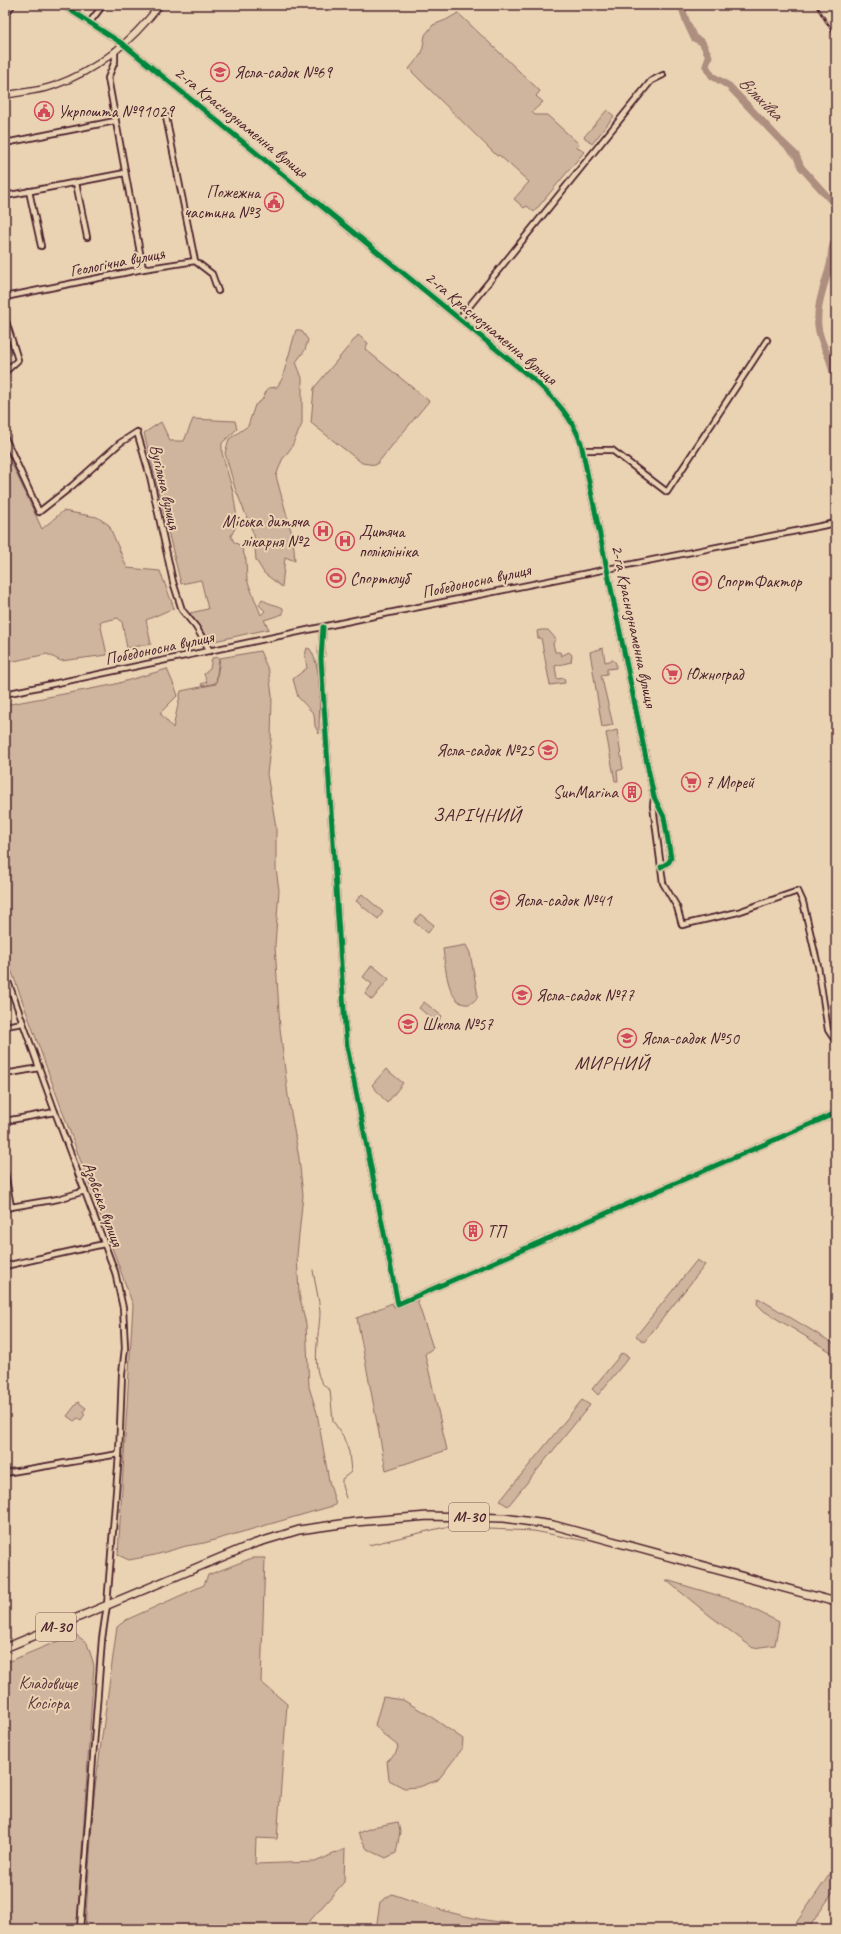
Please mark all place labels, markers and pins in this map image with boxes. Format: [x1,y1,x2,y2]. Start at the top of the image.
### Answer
school or university icon: Ясла-садок №69 [209,61,231,83]
place label: Ясла-садок №69 [234,62,333,83]
public building icon: Укрпошта №91029 [33,100,55,122]
place label: Укрпошта №91029 [58,101,175,122]
place label: Пожежна частина №3 [184,182,262,223]
public building icon: Пожежна частина №3 [263,191,285,213]
place label: Міська дитяча лікарня №2 [222,511,311,552]
hospital icon: Міська дитяча лікарня №2 [312,520,334,542]
place label: Дитяча поліклініка [359,521,419,562]
hospital icon: Дитяча поліклініка [334,530,356,552]
sports icon: Спортклуб [325,567,347,589]
place label: Спортклуб [350,568,413,589]
sports icon: СпортФактор [691,570,713,592]
place label: СпортФактор [716,571,803,592]
supermarket icon: Южноград [661,663,683,685]
place label: Южноград [686,664,745,685]
school or university icon: Ясла-садок №25 [537,739,559,761]
place label: Ясла-садок №25 [436,740,535,761]
supermarket icon: 7 Морей [680,771,702,793]
place label: 7 Морей [705,772,755,793]
building icon: SunMarina [621,781,643,803]
place label: SunMarina [553,782,620,803]
school or university icon: Ясла-садок №41 [489,889,511,911]
place label: Ясла-садок №41 [514,890,613,911]
school or university icon: Ясла-садок №77 [511,984,533,1006]
place label: Ясла-садок №77 [536,985,635,1006]
school or university icon: Школа №57 [397,1013,419,1035]
place label: Школа №57 [422,1014,494,1035]
school or university icon: Ясла-садок №50 [616,1027,638,1049]
place label: Ясла-садок №50 [641,1028,740,1049]
building icon: ТП [462,1220,484,1242]
place label: ТП [487,1221,508,1242]

